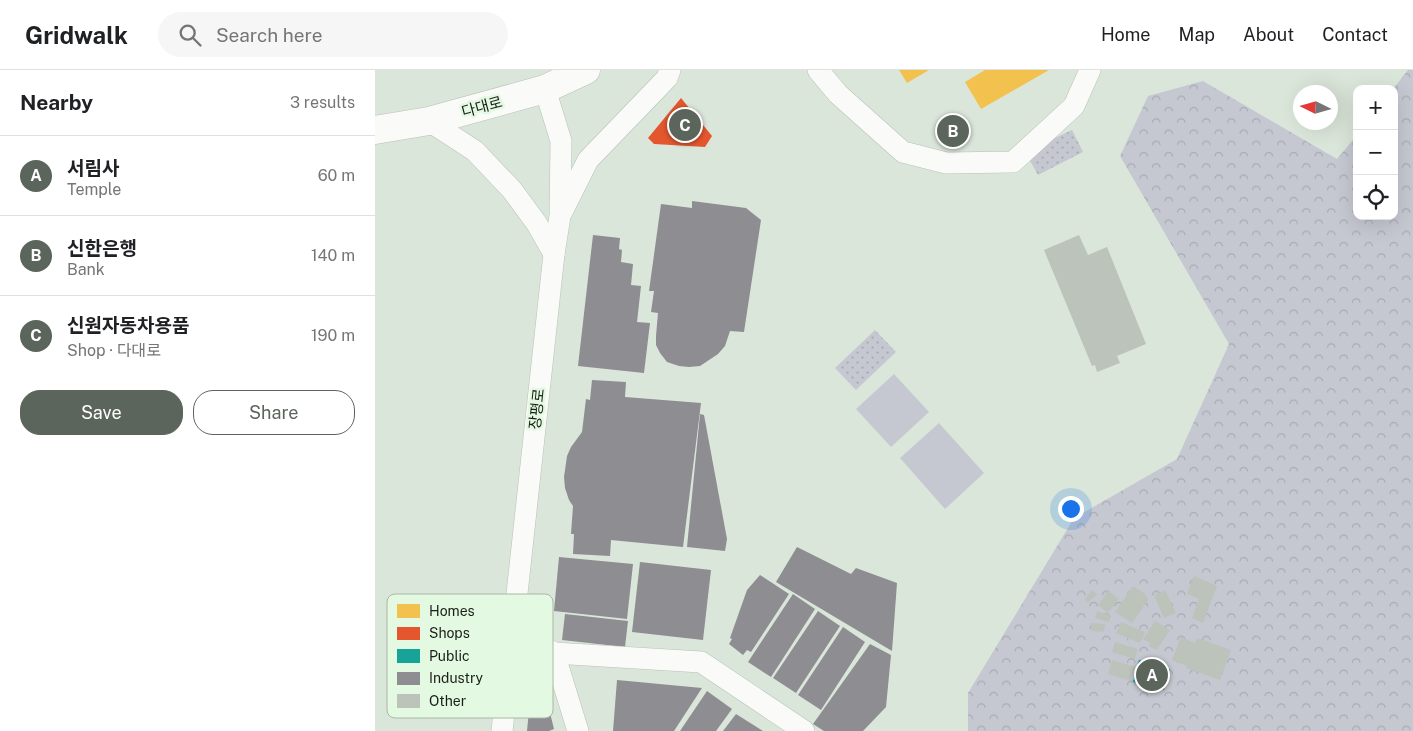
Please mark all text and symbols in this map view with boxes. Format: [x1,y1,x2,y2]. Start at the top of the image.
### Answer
search box [158,12,508,57]
text: Gridwalk [25,21,128,49]
icon: search [176,21,204,49]
text: Search here [216,24,323,46]
text: Home [1101,24,1151,45]
text: Map [1179,24,1215,45]
text: About [1243,24,1294,45]
text: Contact [1322,24,1388,45]
north arrow [1293,85,1338,130]
map controls [1353,85,1398,220]
button: + [1353,85,1398,130]
text: Nearby [20,90,93,115]
text: 3 results [290,93,355,112]
street label: 다대로 [460,93,504,120]
pin: C [669,106,701,144]
pin: B [937,112,969,150]
button: − [1353,130,1398,175]
text: 서림사 [67,157,119,179]
text: A [30,166,42,185]
text: 60 m [318,166,355,185]
button: locate [1353,175,1398,220]
text: Temple [67,180,121,199]
text: 신한은행 [67,237,137,259]
text: B [31,246,41,265]
text: 140 m [311,246,355,265]
text: Bank [67,260,105,279]
text: 신원자동차용품 [67,314,189,336]
text: C [30,326,42,345]
text: 190 m [311,326,355,345]
text: Shop · 다대로 [67,341,161,360]
street label: 장평로 [526,387,547,430]
button: Save [20,390,183,435]
button: Share [193,390,355,435]
your location [1058,496,1084,522]
legend [387,594,553,718]
text: Homes [429,603,475,619]
text: Shops [429,625,470,641]
text: Public [429,648,470,664]
pin: A [1136,656,1168,694]
text: Industry [429,670,484,686]
text: Other [429,693,466,709]

